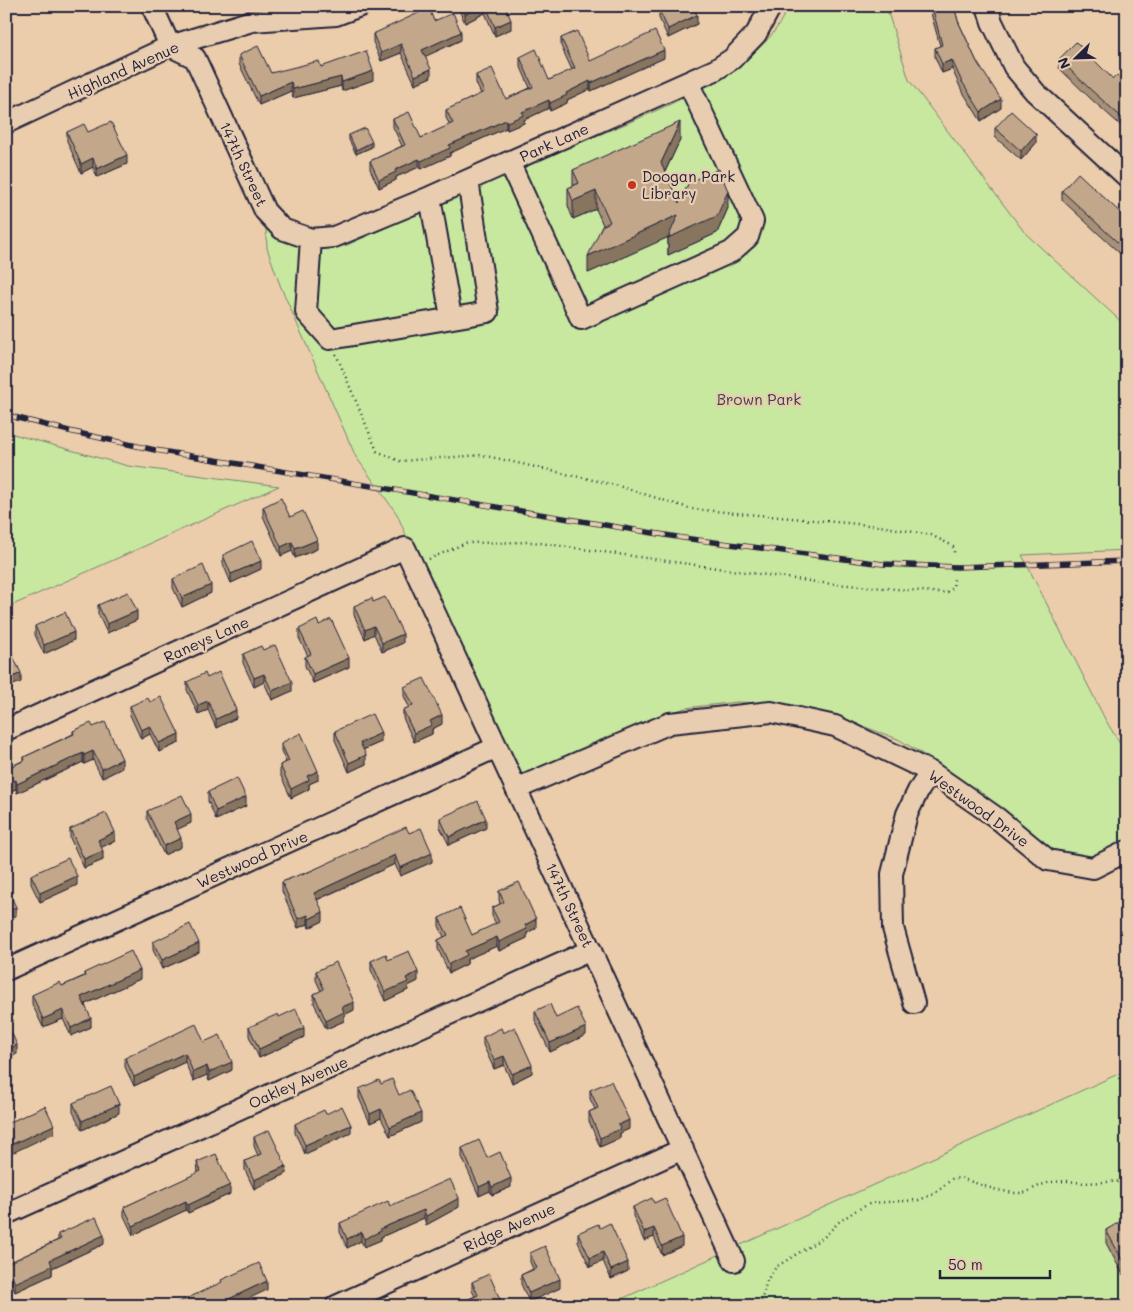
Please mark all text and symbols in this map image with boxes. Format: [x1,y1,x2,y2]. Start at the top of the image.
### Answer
north arrow [1050,32,1100,82]
street label: Highland Avenue [64,36,182,104]
text: N [1053,55,1074,72]
street label: 147th Street [216,118,272,210]
street label: Park Lane [516,118,592,166]
place label: Doogan Park Library [642,166,735,203]
marker: Doogan Park Library [626,179,638,191]
park label: Brown Park [717,389,801,409]
street label: Raneys Lane [160,611,252,667]
street label: Westwood Drive [925,765,1033,851]
street label: Westwood Drive [193,826,311,892]
street label: 147th Street [542,859,598,951]
street label: Oakley Avenue [245,1051,351,1113]
street label: Ridge Avenue [460,1198,558,1256]
scale bar [940,1247,1050,1279]
text: 50 m [948,1254,983,1274]

